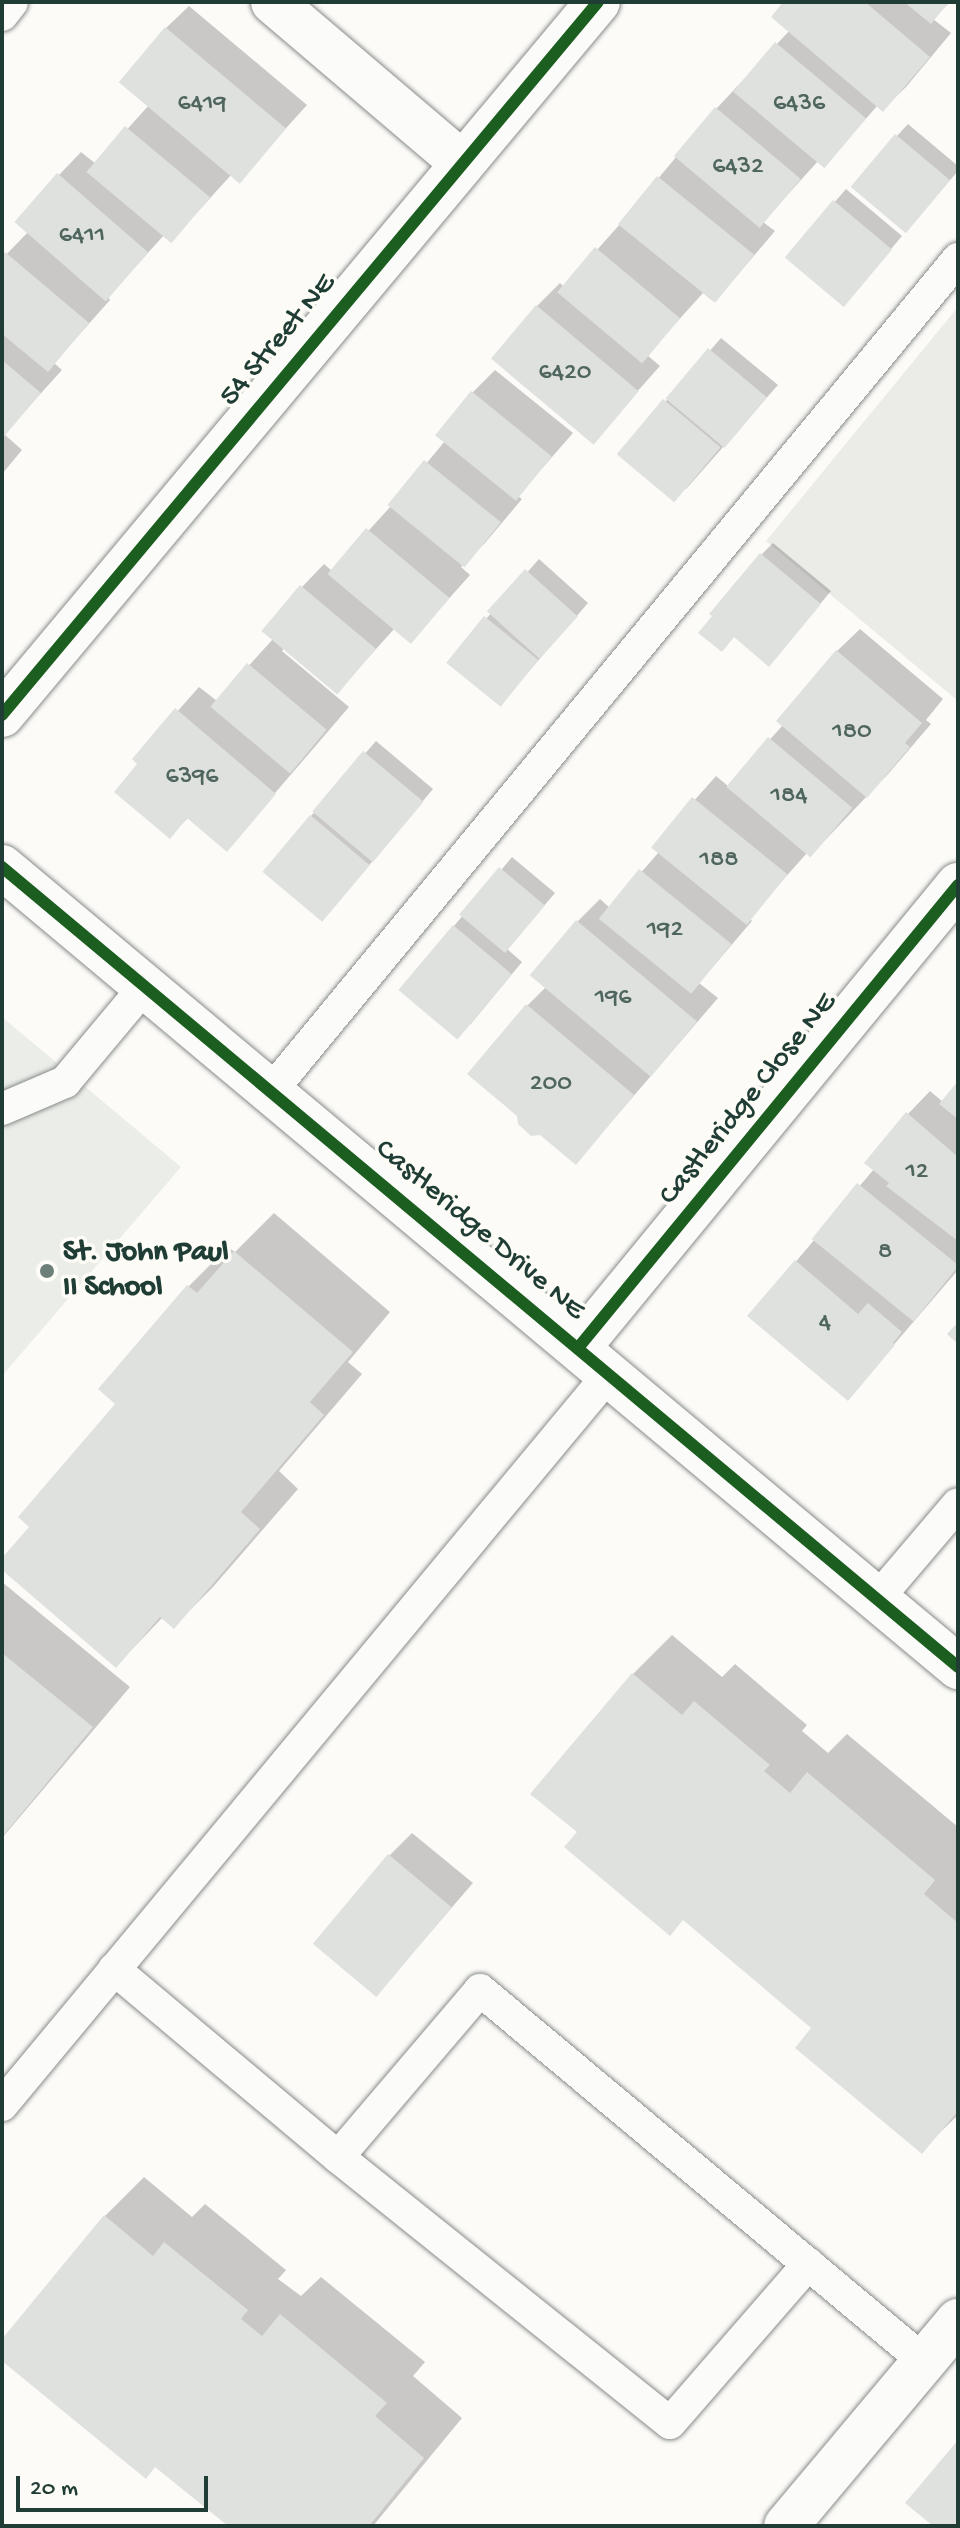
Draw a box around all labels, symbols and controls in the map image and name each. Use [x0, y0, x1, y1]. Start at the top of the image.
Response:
house number: 6419 [177, 89, 227, 121]
house number: 6436 [773, 89, 825, 121]
house number: 6432 [712, 152, 764, 184]
house number: 6411 [59, 221, 105, 253]
street label: 54 Street NE [213, 267, 345, 415]
house number: 6420 [539, 358, 591, 390]
house number: 180 [832, 717, 872, 749]
house number: 6396 [166, 762, 218, 794]
house number: 184 [770, 781, 808, 813]
house number: 188 [700, 845, 738, 877]
house number: 192 [647, 915, 683, 947]
house number: 196 [595, 983, 631, 1015]
street label: Castleridge Close NE [652, 986, 846, 1214]
house number: 200 [530, 1069, 572, 1101]
street label: Castleridge Drive NE [367, 1133, 591, 1329]
house number: 12 [905, 1157, 929, 1189]
place label: St. John Paul II School [63, 1236, 229, 1306]
house number: 8 [878, 1237, 892, 1269]
marker: St. John Paul II School [38, 1262, 56, 1280]
house number: 4 [819, 1308, 831, 1340]
scale bar [20, 2460, 212, 2510]
text: 20 m [30, 2475, 78, 2504]

